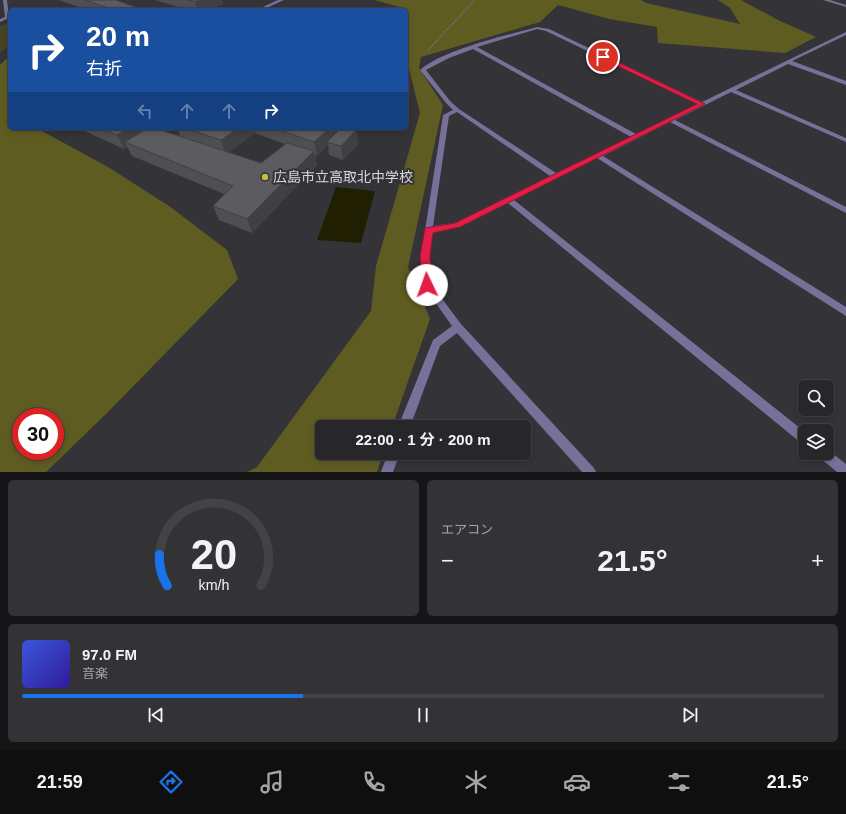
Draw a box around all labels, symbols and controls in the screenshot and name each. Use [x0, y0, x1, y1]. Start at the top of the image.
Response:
text: 20 m [86, 21, 150, 52]
icon: right [20, 24, 72, 76]
pin [586, 40, 620, 74]
icon: arrive [592, 46, 614, 68]
text: 右折 [86, 59, 122, 79]
icon: left [134, 100, 156, 122]
icon: ahead [176, 100, 198, 122]
icon: ahead [218, 100, 240, 122]
icon: right [260, 100, 282, 122]
place label: 広島市立高取北中学校 [273, 169, 413, 185]
marker: 広島市立高取北中学校 [260, 172, 270, 182]
position arrow [406, 264, 448, 306]
map controls [798, 380, 834, 460]
button: search [798, 380, 834, 416]
speed limit sign: 30 [12, 408, 64, 460]
button: layers [798, 424, 834, 460]
text: 22:00 · 1 分 · 200 m [355, 431, 491, 448]
text: エアコン [441, 522, 493, 537]
text: 20 [190, 531, 237, 578]
text: 21.5° [597, 544, 668, 577]
text: − [441, 548, 454, 573]
text: + [811, 548, 824, 573]
text: km/h [198, 577, 229, 593]
text: 97.0 FM [82, 646, 137, 663]
text: 音楽 [82, 666, 108, 681]
icon: previous [145, 704, 167, 726]
icon: pause [412, 704, 434, 726]
icon: next [679, 704, 701, 726]
icon: directions [157, 768, 185, 796]
icon: music [258, 768, 286, 796]
icon: phone [360, 768, 388, 796]
icon: climate [462, 768, 490, 796]
icon: car [563, 768, 591, 796]
icon: filters [665, 768, 693, 796]
text: 21:59 [37, 772, 83, 792]
text: 21.5° [767, 772, 809, 792]

